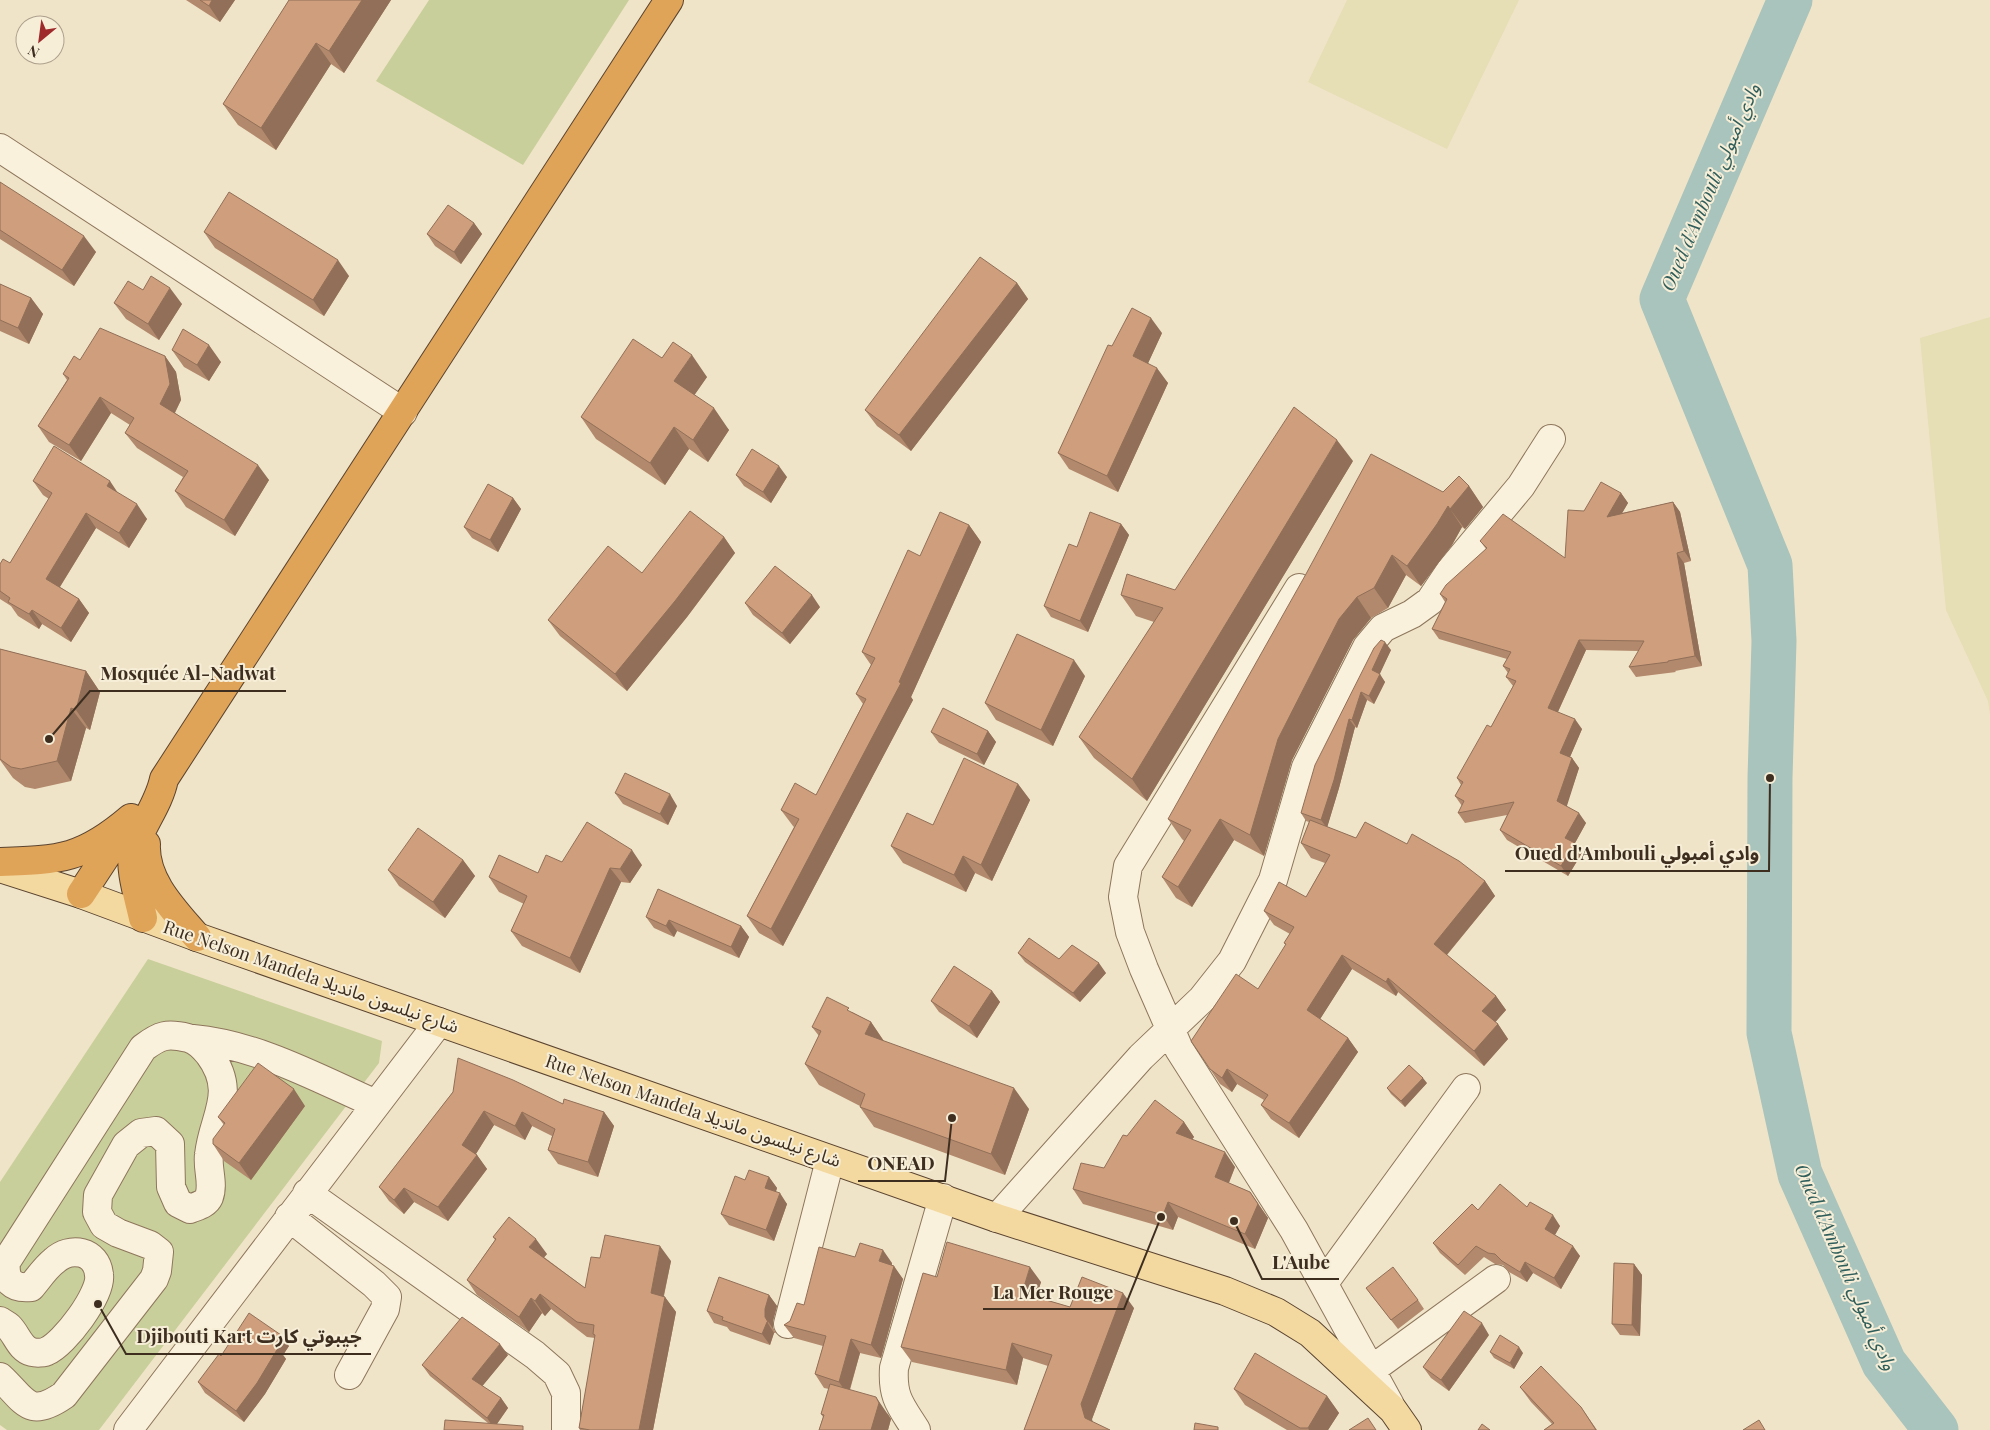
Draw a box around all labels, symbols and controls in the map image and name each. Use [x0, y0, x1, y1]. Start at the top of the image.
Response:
north arrow [15, 15, 65, 65]
text: N [24, 41, 42, 63]
water label: Oued d'Ambouli وادي أمبولي [1653, 78, 1768, 296]
callout: Mosquée Al-Nadwat [90, 657, 286, 691]
text: Mosquée Al-Nadwat [100, 659, 276, 685]
callout: Oued d'Ambouli وادي أمبولي [1505, 837, 1769, 871]
text: Oued d'Ambouli وادي أمبولي [1515, 839, 1759, 868]
street label: Rue Nelson Mandela شارع نيلسون مانديلا [159, 914, 462, 1041]
street label: Rue Nelson Mandela شارع نيلسون مانديلا [541, 1048, 844, 1175]
callout: ONEAD [858, 1147, 945, 1181]
text: ONEAD [867, 1149, 935, 1175]
water label: Oued d'Ambouli وادي أمبولي [1786, 1159, 1904, 1376]
callout: L'Aube [1262, 1245, 1339, 1279]
text: L'Aube [1272, 1248, 1330, 1274]
callout: La Mer Rouge [983, 1275, 1124, 1309]
text: La Mer Rouge [993, 1278, 1113, 1304]
callout: Djibouti Kart جيبوتي كارت [126, 1320, 371, 1354]
text: Djibouti Kart جيبوتي كارت [136, 1322, 362, 1351]

